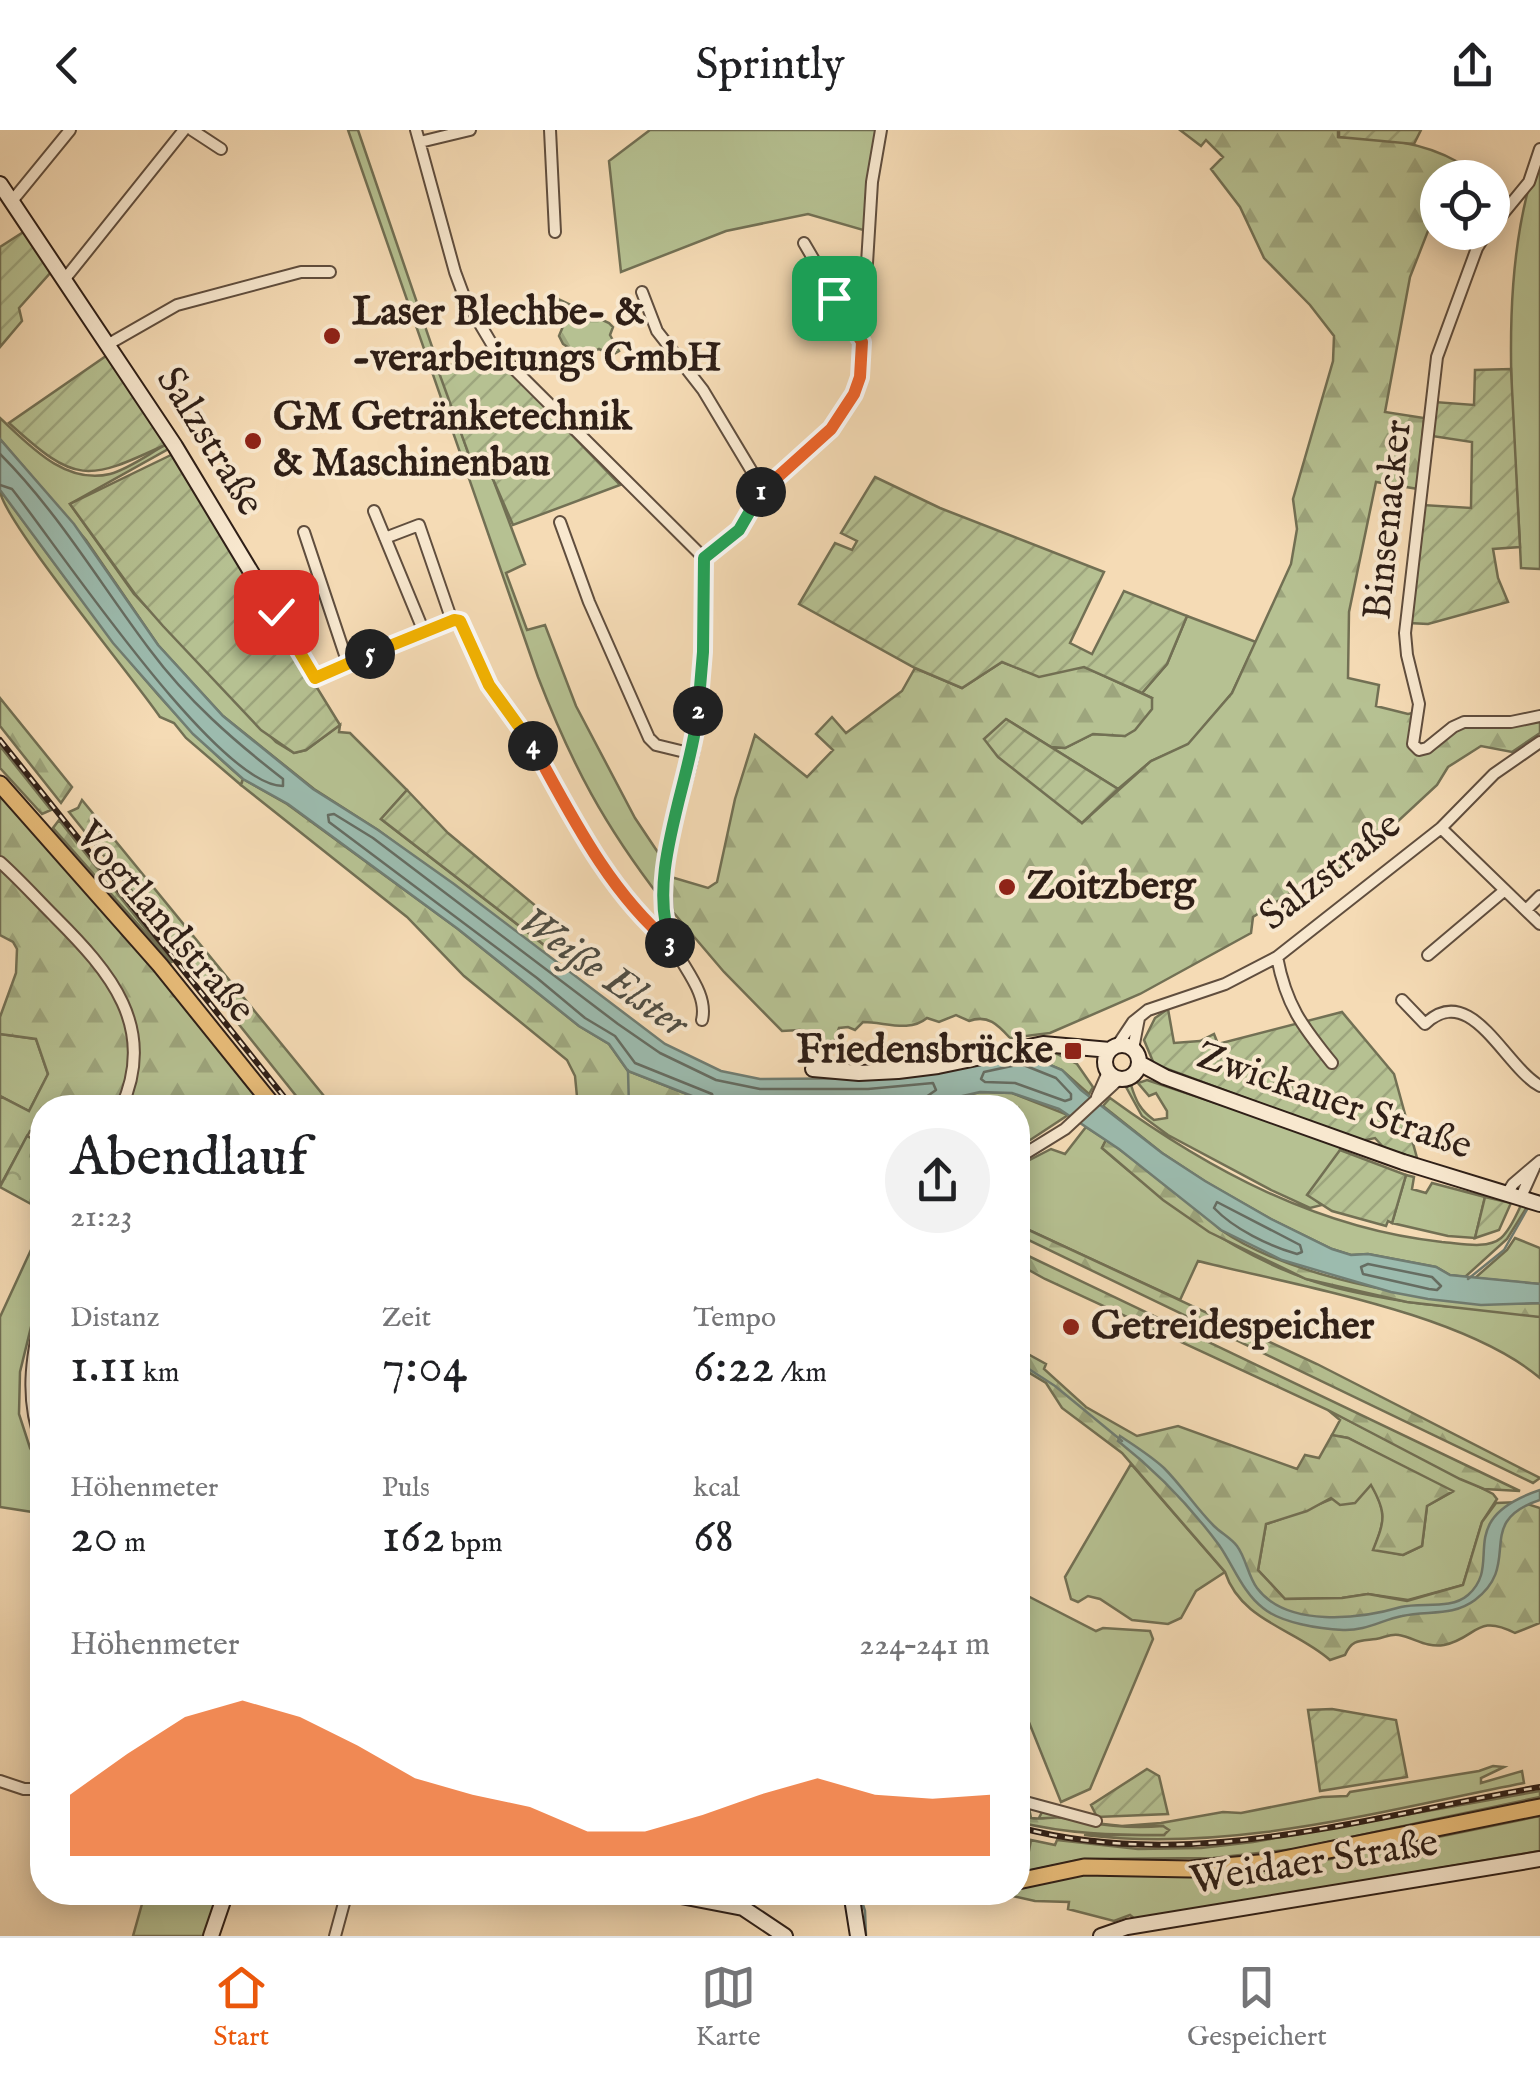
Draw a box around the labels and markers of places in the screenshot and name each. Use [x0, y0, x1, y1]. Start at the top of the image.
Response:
pin [792, 256, 877, 341]
place label: Laser Blechbe- & -verarbeitungs GmbH [352, 288, 721, 385]
marker: Laser Blechbe- & -verarbeitungs GmbH [321, 325, 343, 347]
place label: GM Getränketechnik & Maschinenbau [273, 393, 633, 490]
marker: GM Getränketechnik & Maschinenbau [242, 430, 264, 452]
pin: 1 [736, 467, 786, 517]
pin [234, 570, 319, 655]
pin: 5 [345, 629, 395, 679]
pin: 2 [673, 686, 723, 736]
pin: 4 [508, 721, 558, 771]
place label: Zoitzberg [1027, 862, 1197, 913]
marker: Zoitzberg [996, 876, 1018, 898]
pin: 3 [645, 918, 695, 968]
place label: Friedensbrücke [796, 1026, 1053, 1077]
marker: Friedensbrücke [1062, 1040, 1084, 1062]
place label: Getreidespeicher [1091, 1302, 1374, 1353]
marker: Getreidespeicher [1060, 1316, 1082, 1338]

